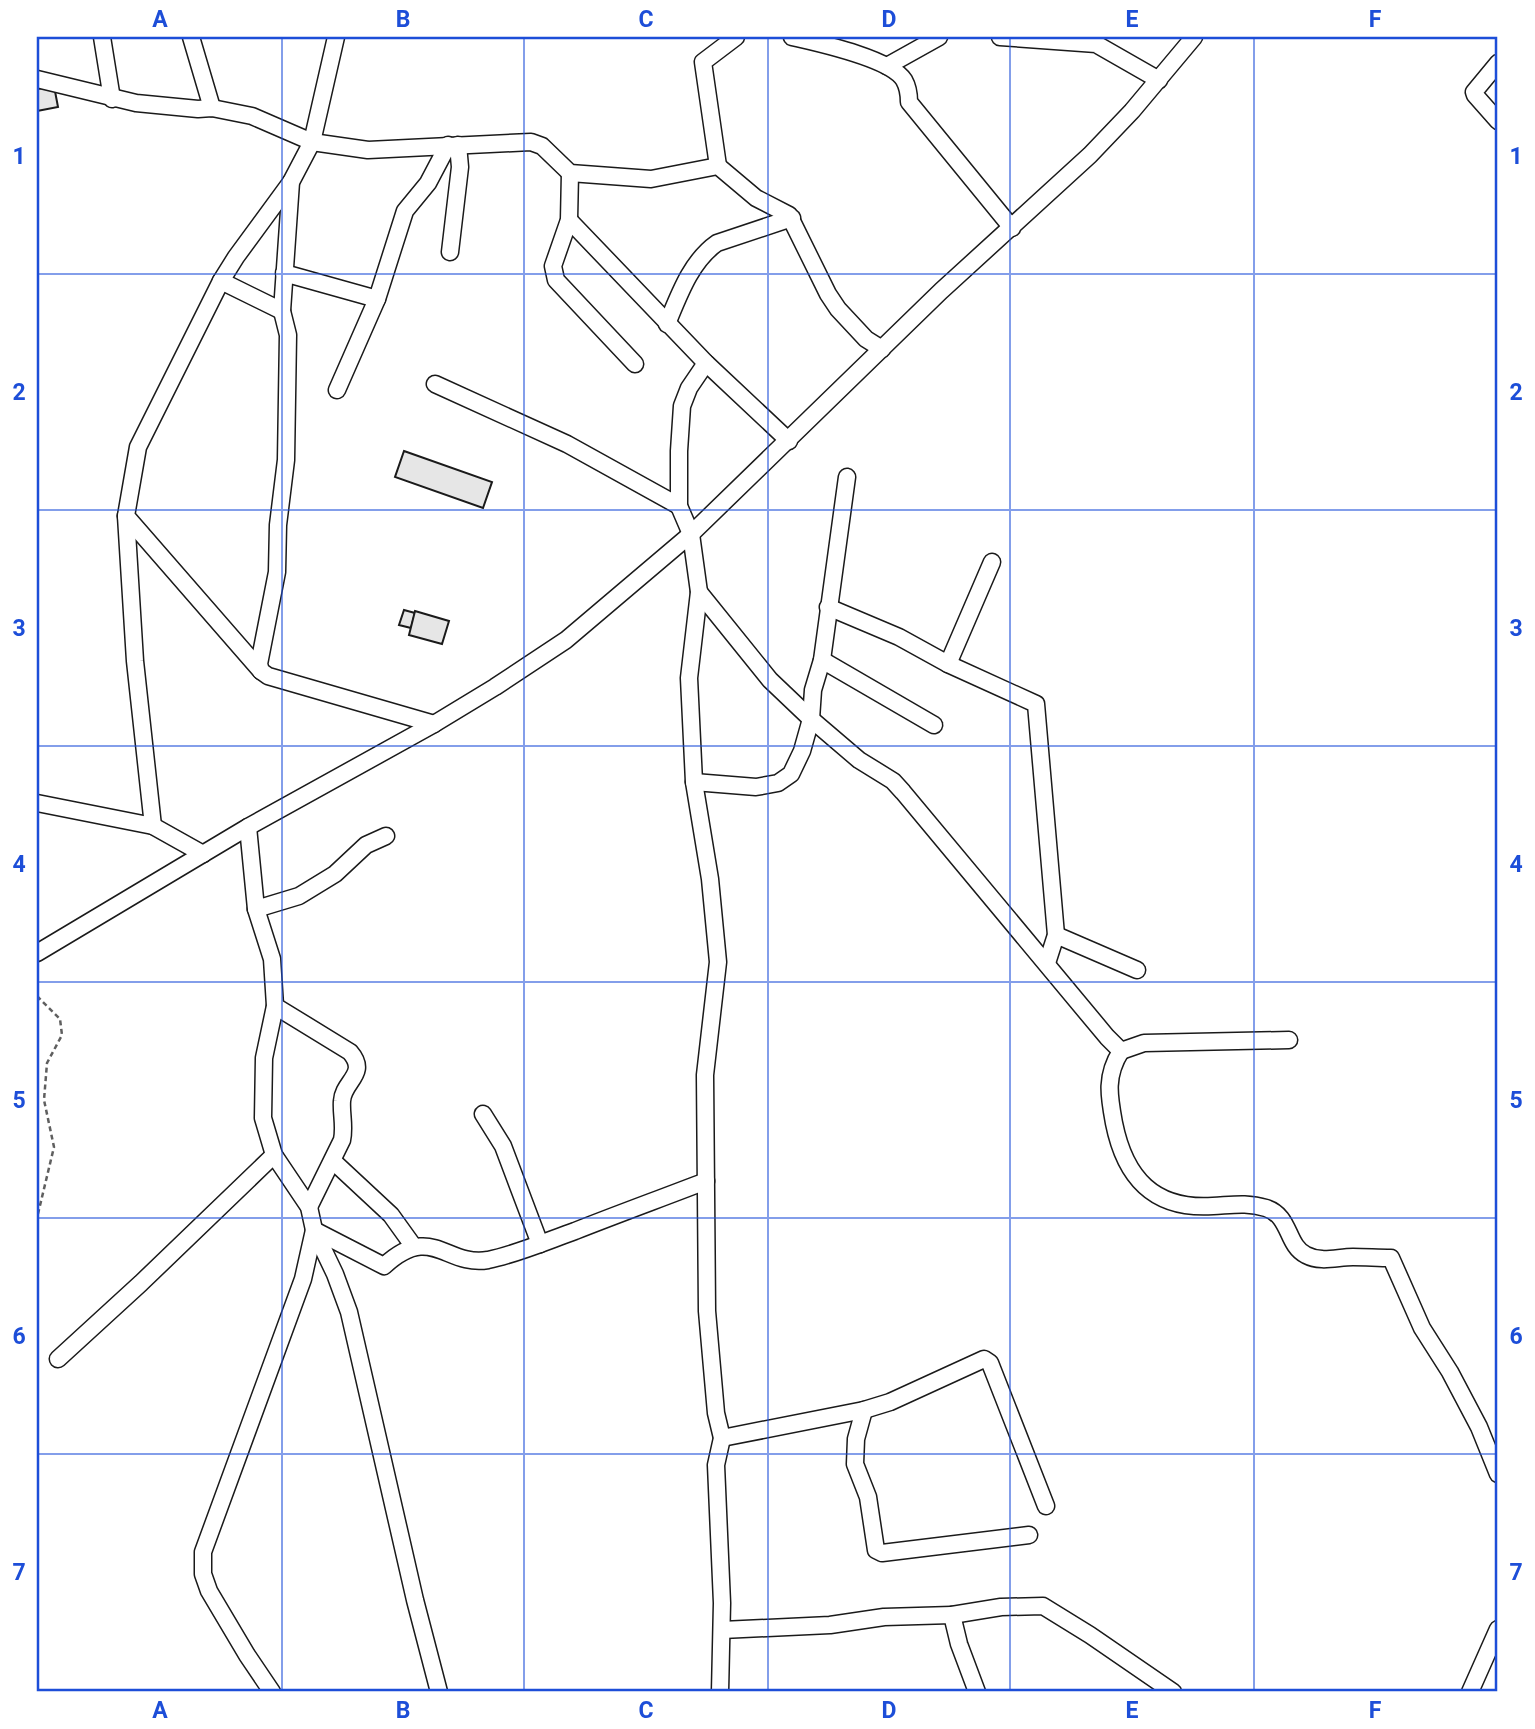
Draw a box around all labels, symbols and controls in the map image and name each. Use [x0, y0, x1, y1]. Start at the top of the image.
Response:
text: A [152, 6, 168, 33]
text: B [396, 6, 410, 33]
text: C [638, 6, 654, 33]
text: D [882, 6, 896, 33]
text: E [1126, 6, 1139, 33]
text: F [1369, 6, 1382, 33]
text: 1 [12, 143, 26, 170]
text: 1 [1509, 143, 1523, 170]
text: 2 [12, 379, 26, 406]
text: 2 [1509, 379, 1523, 406]
text: 3 [12, 615, 26, 642]
text: 3 [1509, 615, 1523, 642]
text: 4 [12, 851, 26, 878]
text: 4 [1509, 851, 1523, 878]
text: 5 [12, 1087, 26, 1114]
text: 5 [1509, 1087, 1523, 1114]
text: 6 [12, 1323, 26, 1350]
text: 6 [1509, 1323, 1523, 1350]
text: 7 [12, 1559, 26, 1586]
text: 7 [1509, 1559, 1523, 1586]
text: A [152, 1697, 168, 1724]
text: B [396, 1697, 410, 1724]
text: C [638, 1697, 654, 1724]
text: D [882, 1697, 896, 1724]
text: E [1126, 1697, 1139, 1724]
text: F [1369, 1697, 1382, 1724]

